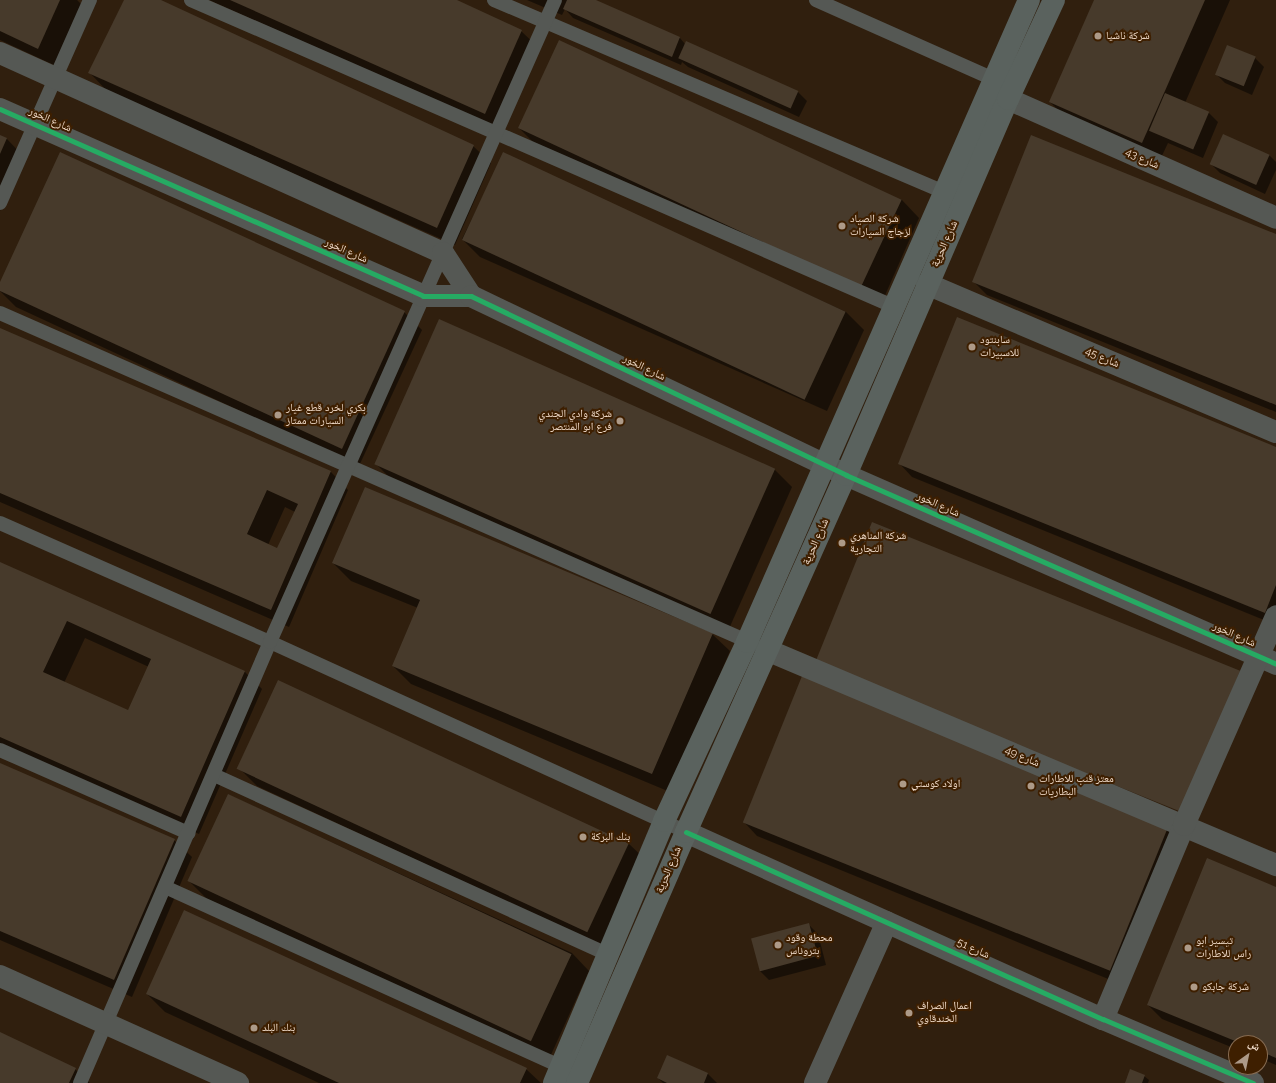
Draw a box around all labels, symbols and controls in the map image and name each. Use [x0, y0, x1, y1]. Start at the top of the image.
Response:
place label: شركة ناشيا [1106, 29, 1150, 43]
marker: شركة ناشيا [1093, 31, 1103, 41]
street label: شارع الخور [27, 105, 73, 135]
street label: شارع 43 [1123, 146, 1161, 172]
place label: شركة الصياد لزجاج السيارات [850, 213, 911, 239]
street label: شارع الحرية [929, 219, 961, 269]
marker: شركة الصياد لزجاج السيارات [837, 221, 847, 231]
street label: شارع الخور [323, 236, 369, 266]
place label: سابنتود للاسبيرات [980, 334, 1019, 360]
marker: سابنتود للاسبيرات [967, 342, 977, 352]
street label: شارع 45 [1083, 345, 1121, 371]
street label: شارع الخور [621, 352, 667, 384]
place label: بكري لخرد قطع غيار السيارات ممتاز [286, 402, 366, 428]
place label: شركة وادي الجندي فرع ابو المنتصر [539, 408, 612, 434]
marker: بكري لخرد قطع غيار السيارات ممتاز [273, 410, 283, 420]
marker: شركة وادي الجندي فرع ابو المنتصر [615, 416, 625, 426]
street label: شارع الخور [915, 490, 961, 520]
street label: شارع الحرية [800, 517, 832, 567]
place label: شركة المناهري التجارية [850, 530, 906, 556]
marker: شركة المناهري التجارية [837, 538, 847, 548]
street label: شارع الخور [1211, 620, 1257, 650]
street label: شارع 49 [1003, 744, 1041, 770]
place label: معتز قنب للاطارات البطاريات [1039, 773, 1114, 799]
place label: اولاد كوستي [911, 777, 960, 791]
marker: اولاد كوستي [898, 779, 908, 789]
marker: معتز قنب للاطارات البطاريات [1026, 781, 1036, 791]
place label: بنك البركة [591, 830, 630, 844]
marker: بنك البركة [578, 832, 588, 842]
street label: شارع الحرية [653, 845, 685, 895]
place label: محطة وقود بتروناس [786, 932, 833, 958]
place label: تيسير ابو راس للاطارات [1196, 935, 1251, 961]
street label: شارع 51 [955, 936, 991, 962]
marker: محطة وقود بتروناس [773, 940, 783, 950]
marker: تيسير ابو راس للاطارات [1183, 943, 1193, 953]
place label: شركة جابكو [1202, 980, 1249, 994]
marker: شركة جابكو [1189, 982, 1199, 992]
place label: اعمال الصراف الخندقاوي [917, 1000, 972, 1026]
marker: اعمال الصراف الخندقاوي [904, 1008, 914, 1018]
place label: بنك البلد [262, 1021, 295, 1035]
marker: بنك البلد [249, 1023, 259, 1033]
north arrow [1228, 1035, 1268, 1075]
text: ش [1246, 1037, 1263, 1054]

